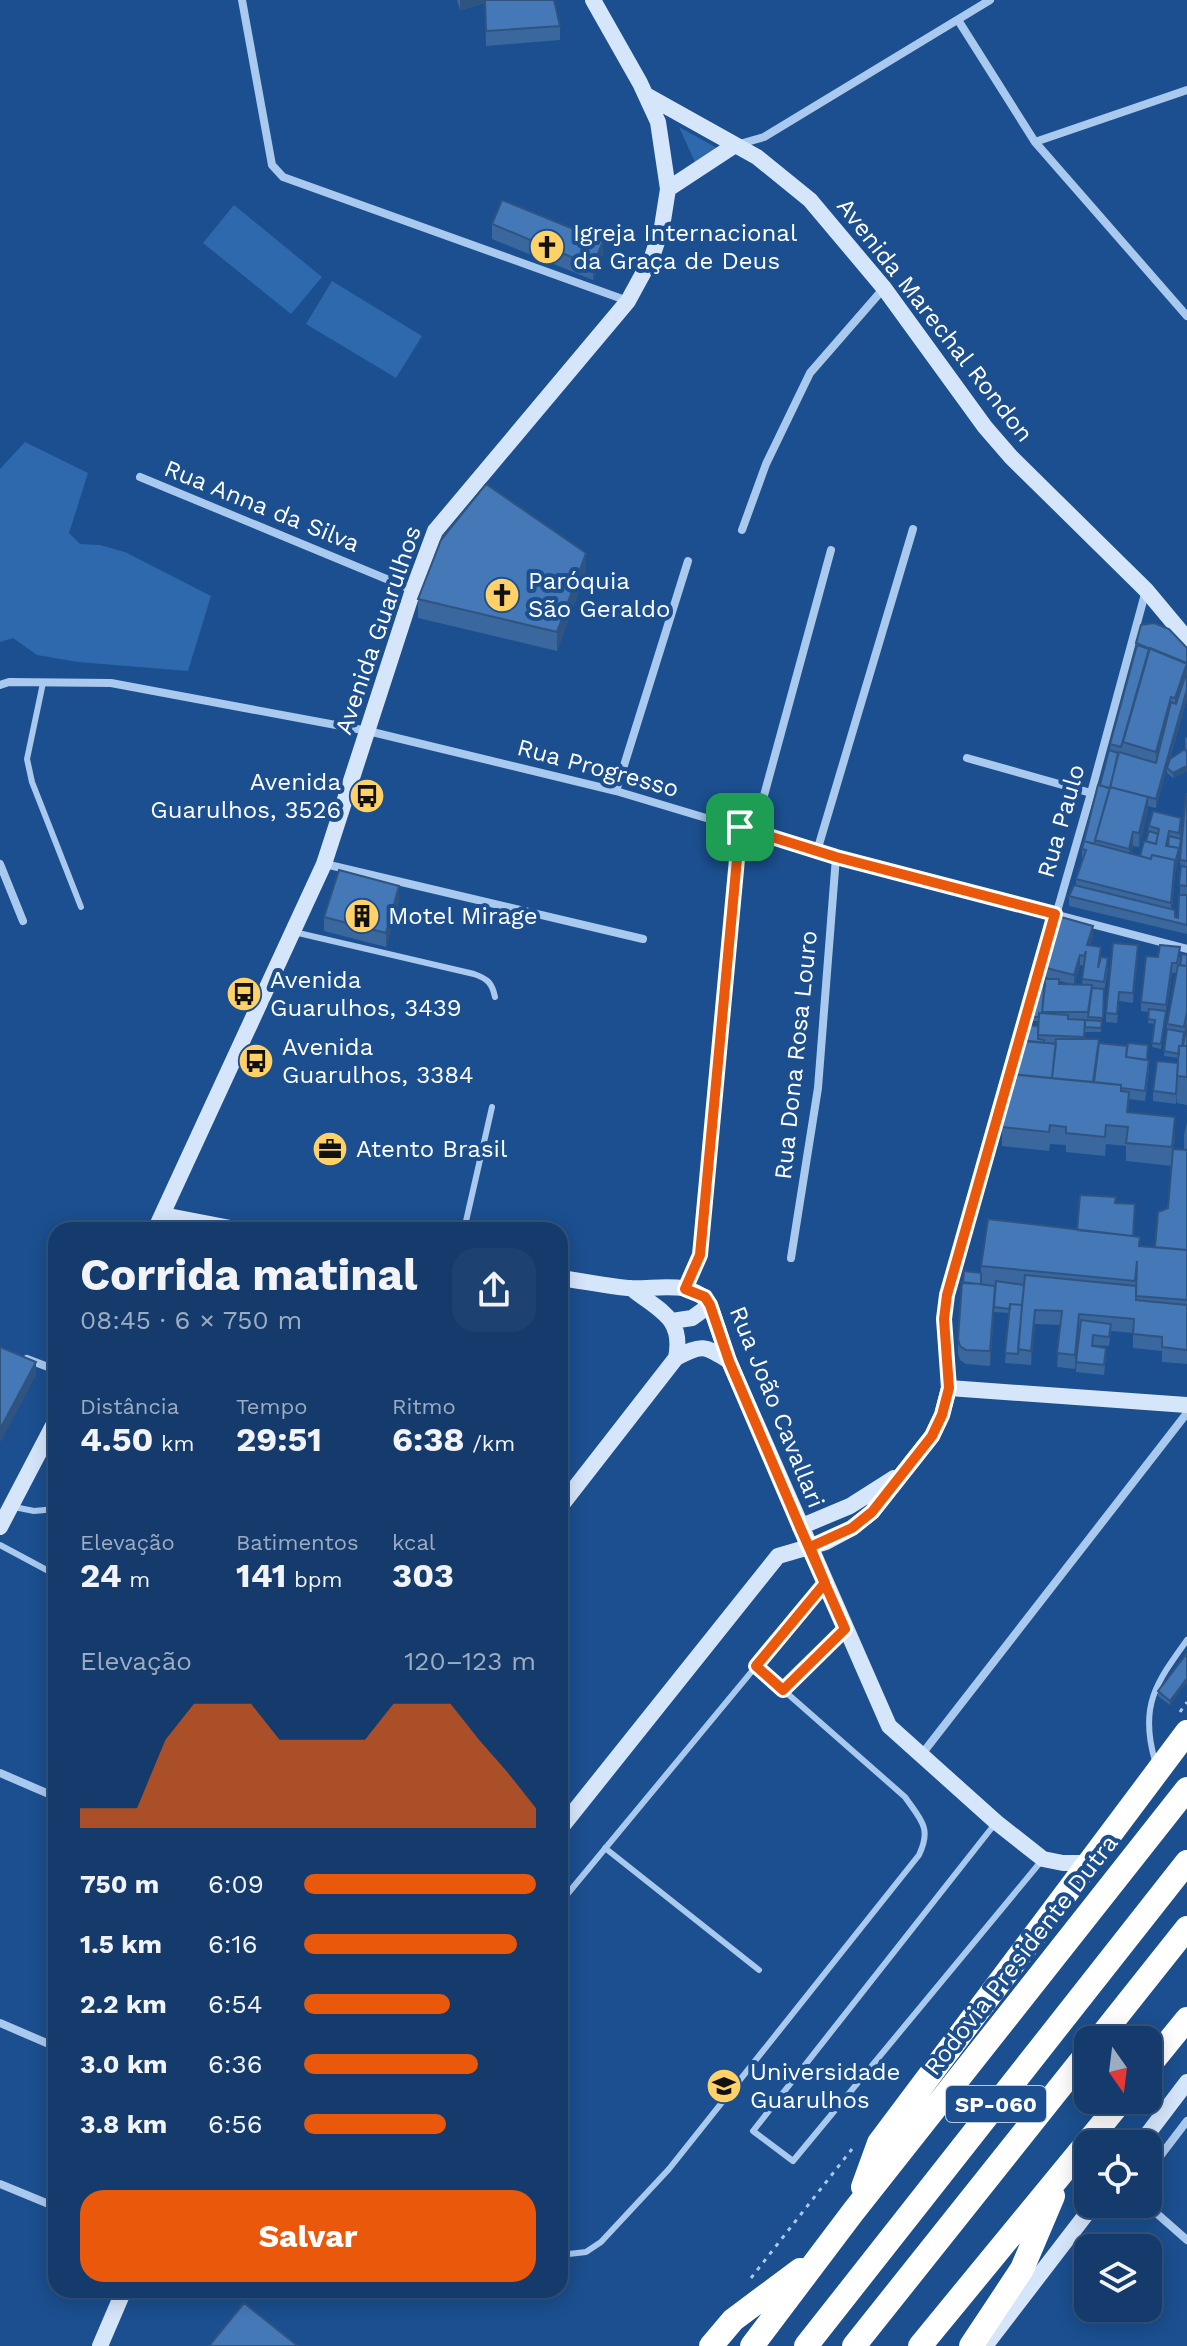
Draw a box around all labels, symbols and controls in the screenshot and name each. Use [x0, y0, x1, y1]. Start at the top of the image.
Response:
street label: Avenida Marechal Rondon [831, 192, 1039, 448]
place label: Igreja Internacional da Graça de Deus [573, 219, 798, 275]
church icon: Igreja Internacional da Graça de Deus [528, 228, 566, 266]
street label: Rua Anna da Silva [160, 454, 364, 558]
street label: Avenida Guarulhos [329, 522, 427, 738]
place label: Paróquia São Geraldo [528, 567, 670, 623]
church icon: Paróquia São Geraldo [483, 576, 521, 614]
street label: Rua Progresso [514, 733, 682, 803]
street label: Rua Paulo [1031, 761, 1091, 881]
place label: Avenida Guarulhos, 3526 [150, 768, 341, 824]
bus stop icon: Avenida Guarulhos, 3526 [348, 777, 386, 815]
pin [706, 793, 774, 861]
icon: arrive [718, 805, 762, 849]
building icon: Motel Mirage [343, 897, 381, 935]
place label: Motel Mirage [388, 902, 538, 930]
street label: Rua Dona Rosa Louro [769, 929, 823, 1181]
place label: Avenida Guarulhos, 3439 [270, 966, 462, 1022]
bus stop icon: Avenida Guarulhos, 3439 [225, 975, 263, 1013]
place label: Avenida Guarulhos, 3384 [282, 1033, 474, 1089]
bus stop icon: Avenida Guarulhos, 3384 [237, 1042, 275, 1080]
office icon: Atento Brasil [311, 1130, 349, 1168]
place label: Atento Brasil [356, 1135, 508, 1163]
button: share [452, 1248, 536, 1332]
text: Corrida matinal [80, 1249, 417, 1301]
street label: Rua João Cavallari [724, 1302, 830, 1512]
text: 08:45 · 6 × 750 m [80, 1305, 302, 1335]
text: Distância [80, 1394, 179, 1419]
text: Tempo [236, 1394, 308, 1419]
text: Ritmo [392, 1394, 456, 1419]
text: 4.50 [80, 1419, 153, 1459]
text: 29:51 [236, 1419, 322, 1459]
text: 6:38 [392, 1419, 465, 1459]
text: km [153, 1431, 194, 1456]
text: /km [465, 1431, 515, 1456]
text: Elevação [80, 1530, 175, 1555]
text: Batimentos [236, 1530, 359, 1555]
text: kcal [392, 1530, 436, 1555]
text: 24 [80, 1555, 122, 1595]
text: 141 [236, 1555, 286, 1595]
text: 303 [392, 1555, 454, 1595]
text: m [122, 1567, 150, 1592]
text: bpm [286, 1567, 343, 1592]
text: Elevação [80, 1646, 192, 1676]
text: 120–123 m [404, 1646, 536, 1676]
street label: Rodovia Presidente Dutra [918, 1829, 1124, 2081]
text: 750 m [80, 1869, 159, 1899]
text: 6:09 [208, 1869, 264, 1899]
text: 1.5 km [80, 1929, 162, 1959]
text: 6:16 [208, 1929, 257, 1959]
text: 2.2 km [80, 1989, 167, 2019]
text: 6:54 [208, 1989, 263, 2019]
north arrow [1074, 2026, 1162, 2114]
map controls [1074, 2026, 1162, 2322]
text: 3.0 km [80, 2049, 168, 2079]
text: 6:36 [208, 2049, 262, 2079]
place label: Universidade Guarulhos [750, 2058, 900, 2114]
school or university icon: Universidade Guarulhos [705, 2067, 743, 2105]
road number: SP-060 [946, 2086, 1046, 2122]
text: 3.8 km [80, 2109, 167, 2139]
text: 6:56 [208, 2109, 262, 2139]
button: locate [1074, 2130, 1162, 2218]
button: Salvar [80, 2190, 536, 2282]
button: layers [1074, 2234, 1162, 2322]

